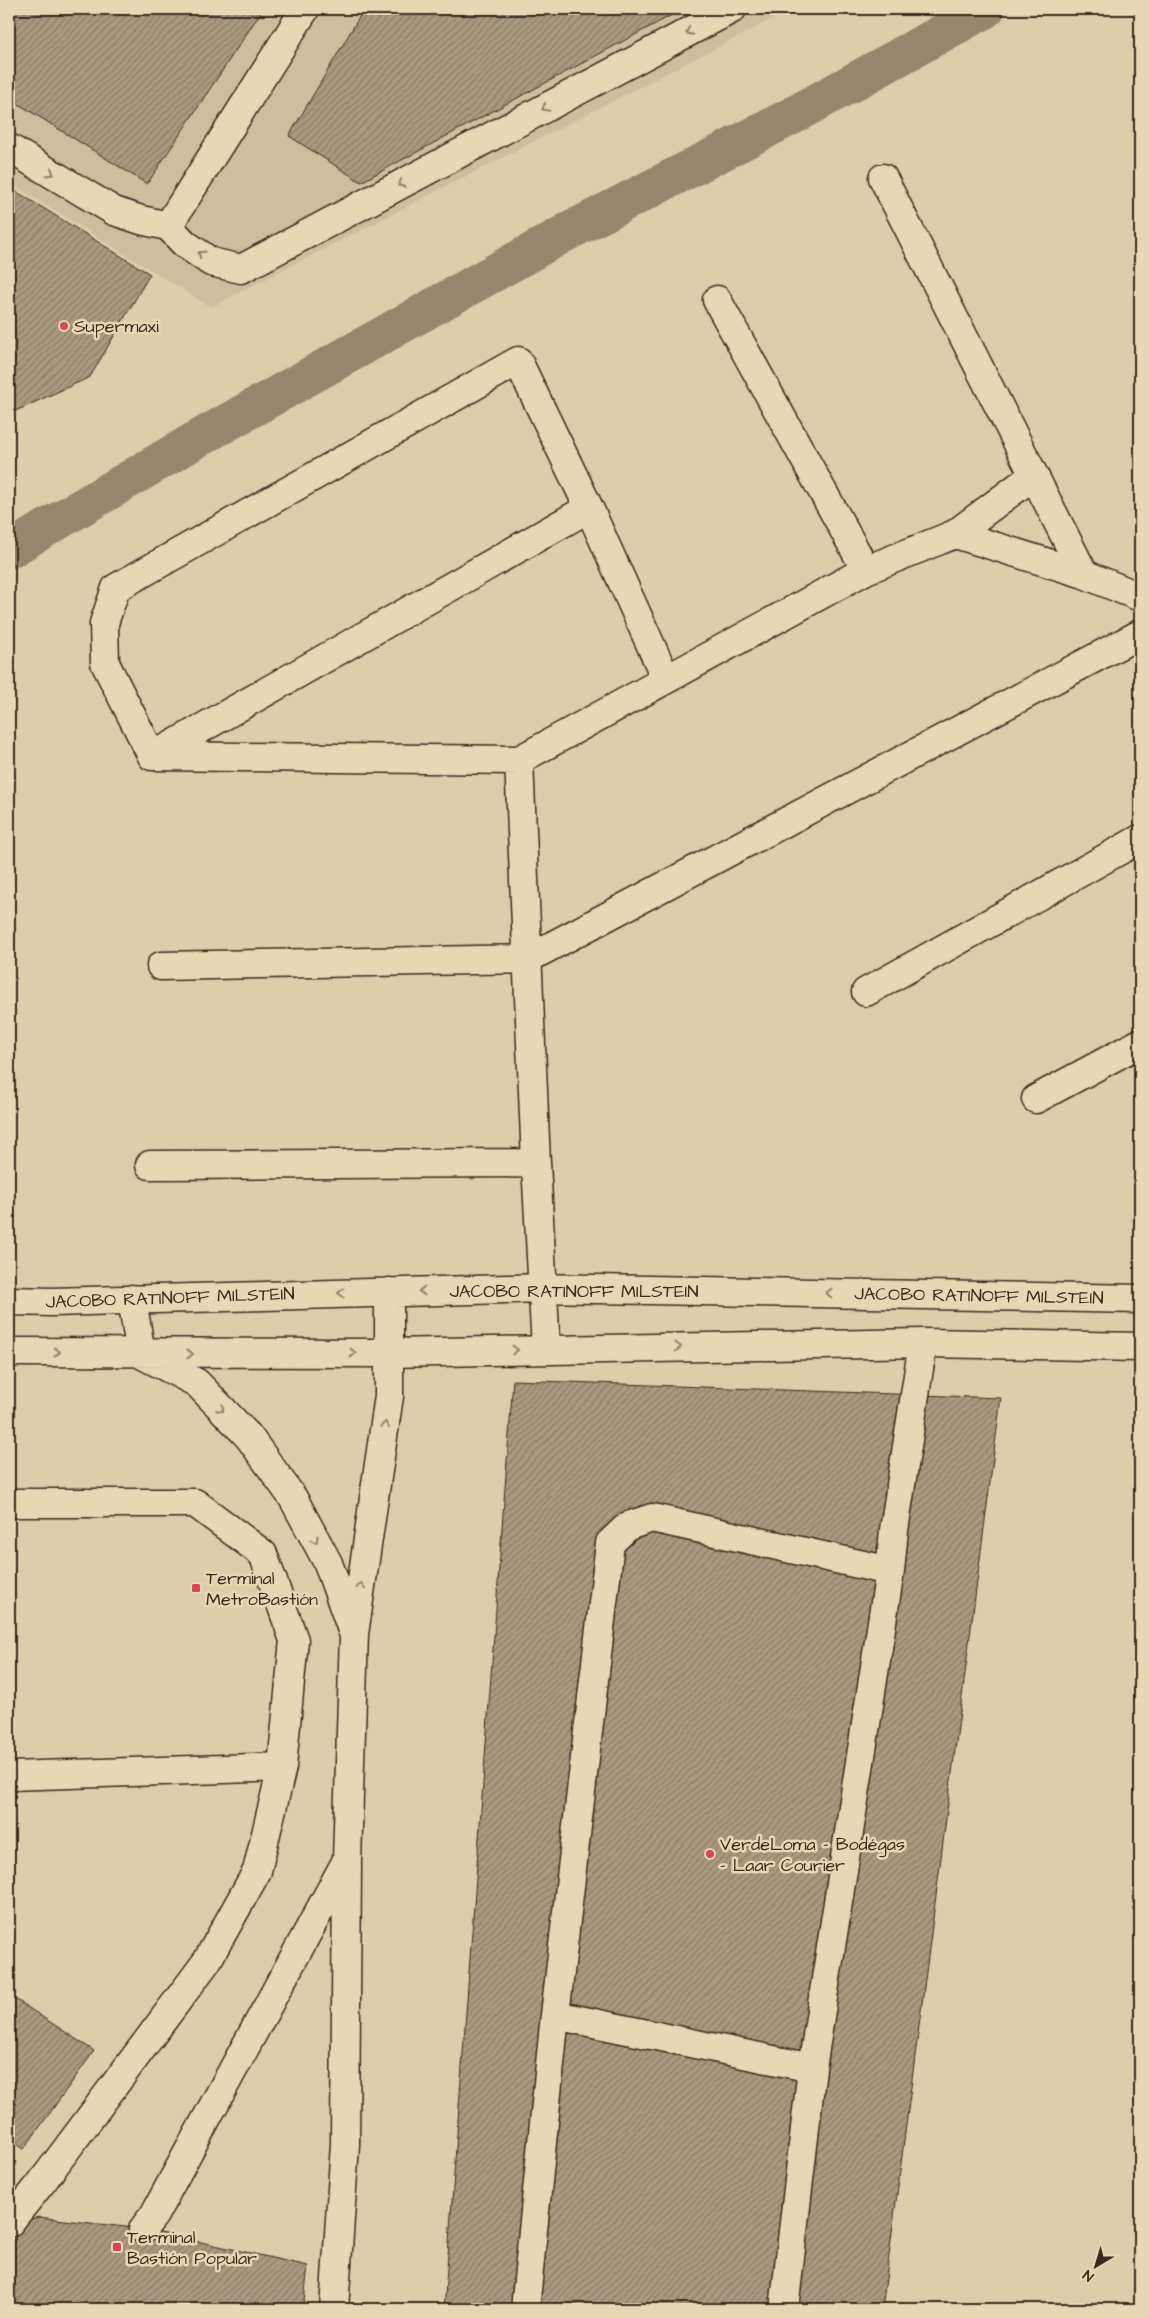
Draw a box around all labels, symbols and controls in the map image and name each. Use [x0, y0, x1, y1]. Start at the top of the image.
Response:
one-way arrow [685, 25, 694, 35]
one-way arrow [541, 102, 550, 112]
one-way arrow [45, 166, 54, 176]
one-way arrow [398, 178, 407, 188]
one-way arrow [197, 251, 206, 260]
place label: Supermaxi [74, 314, 159, 339]
marker: Supermaxi [58, 320, 70, 332]
street label: JACOBO RATINOFF MILSTEIN [449, 1279, 699, 1304]
street label: JACOBO RATINOFF MILSTEIN [45, 1281, 295, 1315]
street label: JACOBO RATINOFF MILSTEIN [854, 1281, 1104, 1311]
one-way arrow [417, 1286, 425, 1296]
one-way arrow [336, 1288, 344, 1299]
one-way arrow [825, 1288, 833, 1299]
one-way arrow [674, 1342, 682, 1353]
one-way arrow [512, 1345, 519, 1355]
one-way arrow [54, 1347, 62, 1357]
one-way arrow [349, 1348, 357, 1358]
one-way arrow [186, 1349, 194, 1359]
one-way arrow [215, 1403, 224, 1412]
one-way arrow [379, 1420, 389, 1429]
one-way arrow [309, 1534, 319, 1543]
place label: Terminal MetroBastión [206, 1566, 318, 1612]
one-way arrow [355, 1581, 365, 1590]
marker: Terminal MetroBastión [190, 1582, 202, 1594]
place label: VerdeLoma - Bodégas - Laar Courier [720, 1832, 905, 1878]
marker: VerdeLoma - Bodégas - Laar Courier [704, 1848, 716, 1860]
place label: Terminal Bastión Popular [127, 2225, 257, 2271]
north arrow [1072, 2240, 1122, 2290]
marker: Terminal Bastión Popular [111, 2241, 123, 2253]
text: N [1079, 2265, 1098, 2286]

